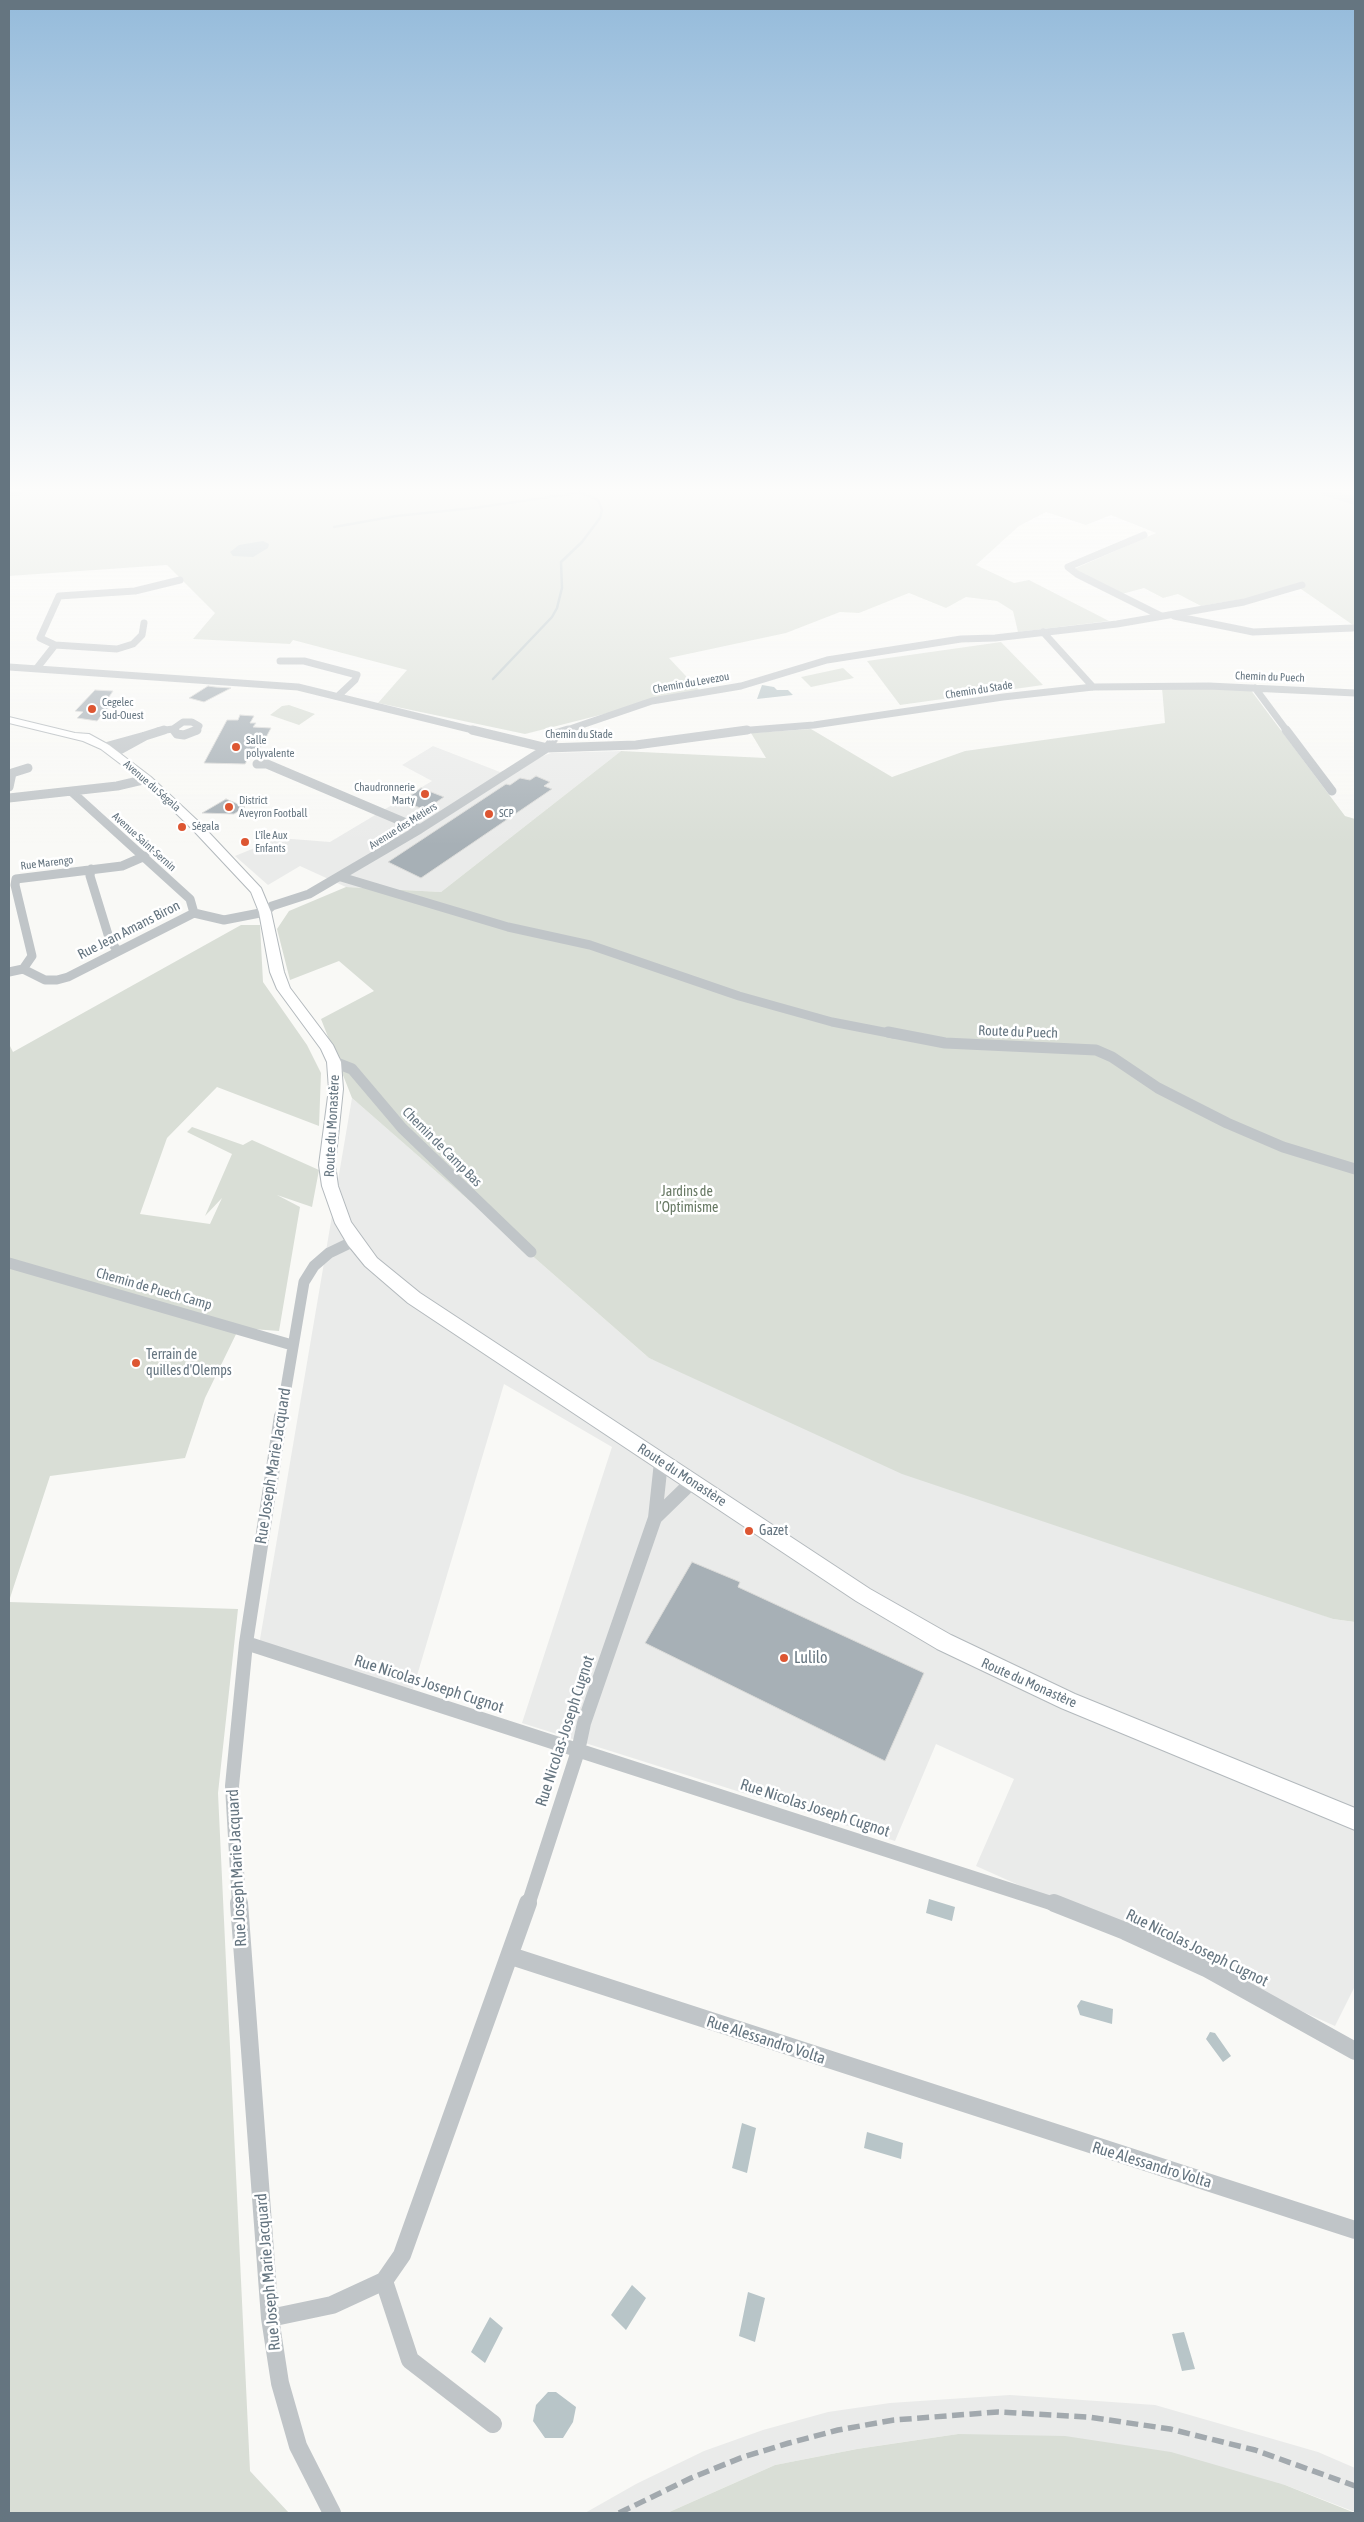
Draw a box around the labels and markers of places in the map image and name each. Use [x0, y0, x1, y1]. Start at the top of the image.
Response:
place label: Cegelec Sud-Ouest [102, 696, 144, 722]
marker: Cegelec Sud-Ouest [86, 703, 98, 715]
place label: Salle polyvalente [246, 734, 294, 760]
marker: Salle polyvalente [230, 741, 242, 753]
place label: Chaudronnerie Marty [354, 781, 415, 807]
marker: Chaudronnerie Marty [419, 788, 431, 800]
place label: District Aveyron Football [239, 794, 307, 820]
marker: District Aveyron Football [223, 801, 235, 813]
place label: SCP [499, 807, 514, 821]
marker: SCP [483, 808, 495, 820]
place label: Ségala [192, 820, 219, 834]
marker: Ségala [176, 821, 188, 833]
place label: L'île Aux Enfants [255, 829, 287, 855]
marker: L'île Aux Enfants [239, 836, 251, 848]
place label: Terrain de quilles d'Olemps [146, 1347, 232, 1380]
marker: Terrain de quilles d'Olemps [130, 1357, 142, 1369]
place label: Gazet [759, 1523, 788, 1539]
marker: Gazet [743, 1525, 755, 1537]
place label: Lulilo [794, 1648, 827, 1668]
marker: Lulilo [778, 1652, 790, 1664]

